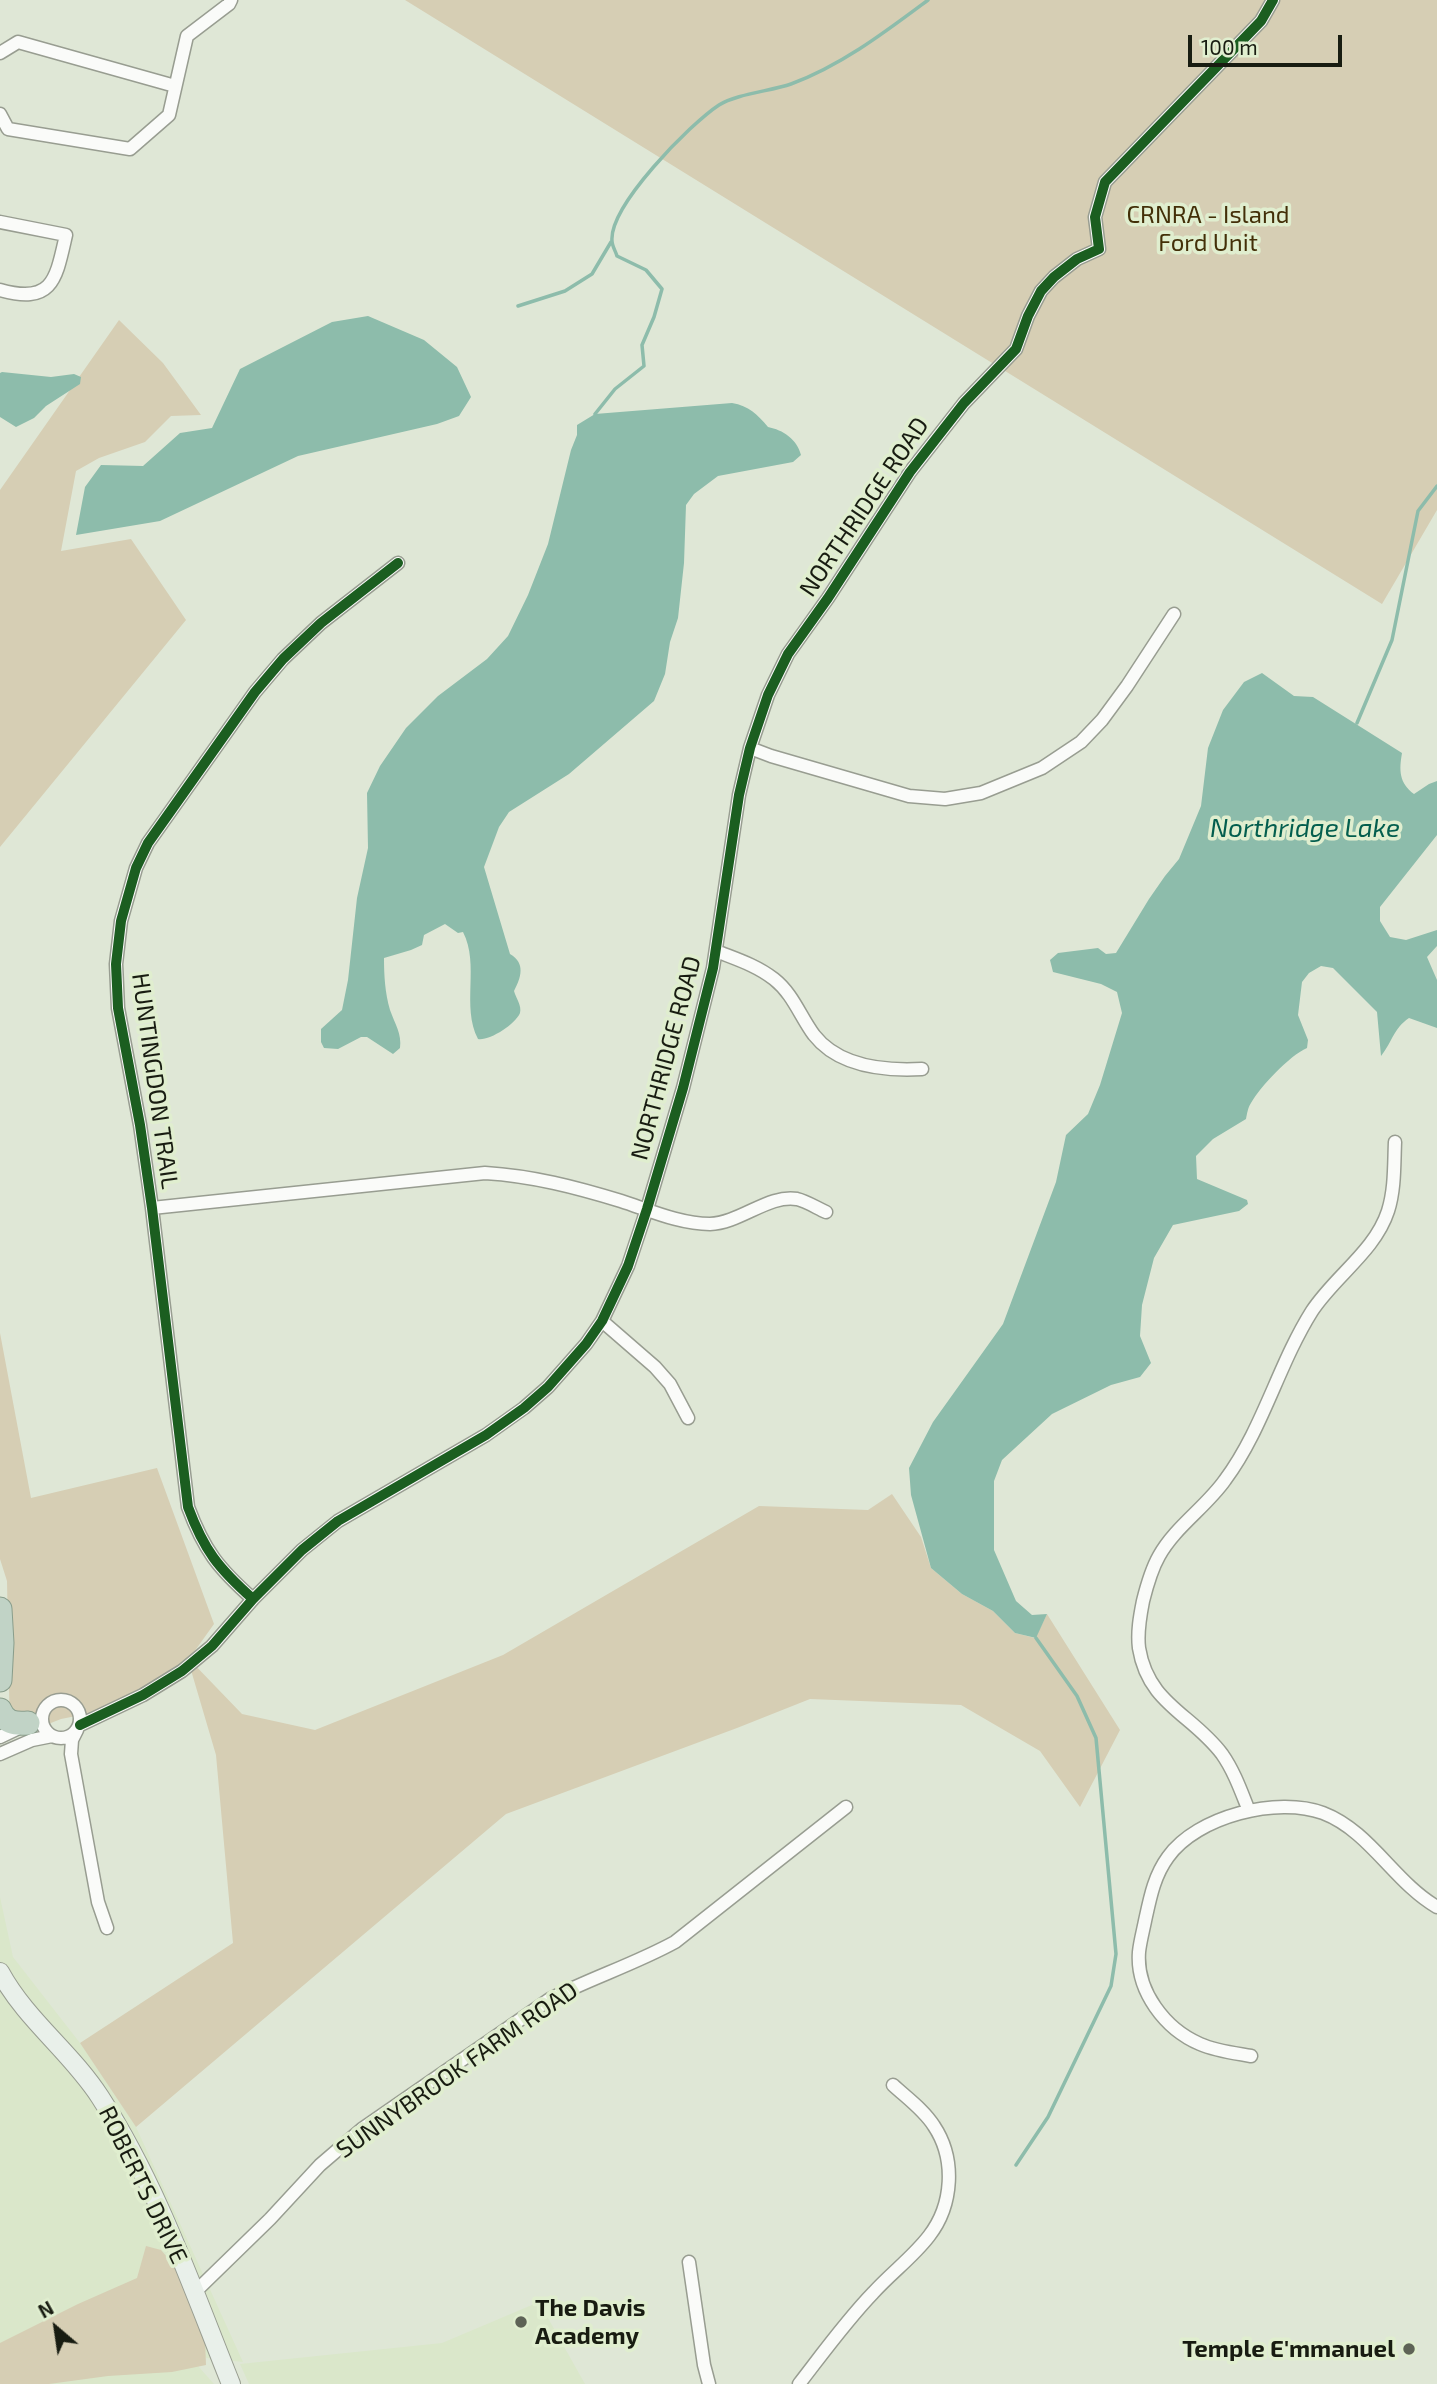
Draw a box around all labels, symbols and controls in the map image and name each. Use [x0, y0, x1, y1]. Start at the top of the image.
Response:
scale bar [1192, 21, 1346, 65]
text: 100 m [1201, 34, 1258, 59]
park label: CRNRA - Island Ford Unit [1126, 201, 1290, 257]
street label: NORTHRIDGE ROAD [793, 412, 935, 602]
water label: Northridge Lake [1210, 812, 1400, 844]
street label: NORTHRIDGE ROAD [625, 953, 707, 1163]
street label: HUNTINGDON TRAIL [126, 971, 184, 1191]
street label: SUNNYBROOK FARM ROAD [331, 1976, 583, 2164]
street label: ROBERTS DRIVE [92, 2102, 194, 2268]
north arrow [21, 2293, 91, 2363]
place label: The Davis Academy [535, 2294, 646, 2350]
text: N [34, 2296, 57, 2323]
marker: The Davis Academy [513, 2314, 529, 2330]
place label: Temple E'mmanuel [1182, 2335, 1395, 2363]
marker: Temple E'mmanuel [1401, 2341, 1417, 2357]

